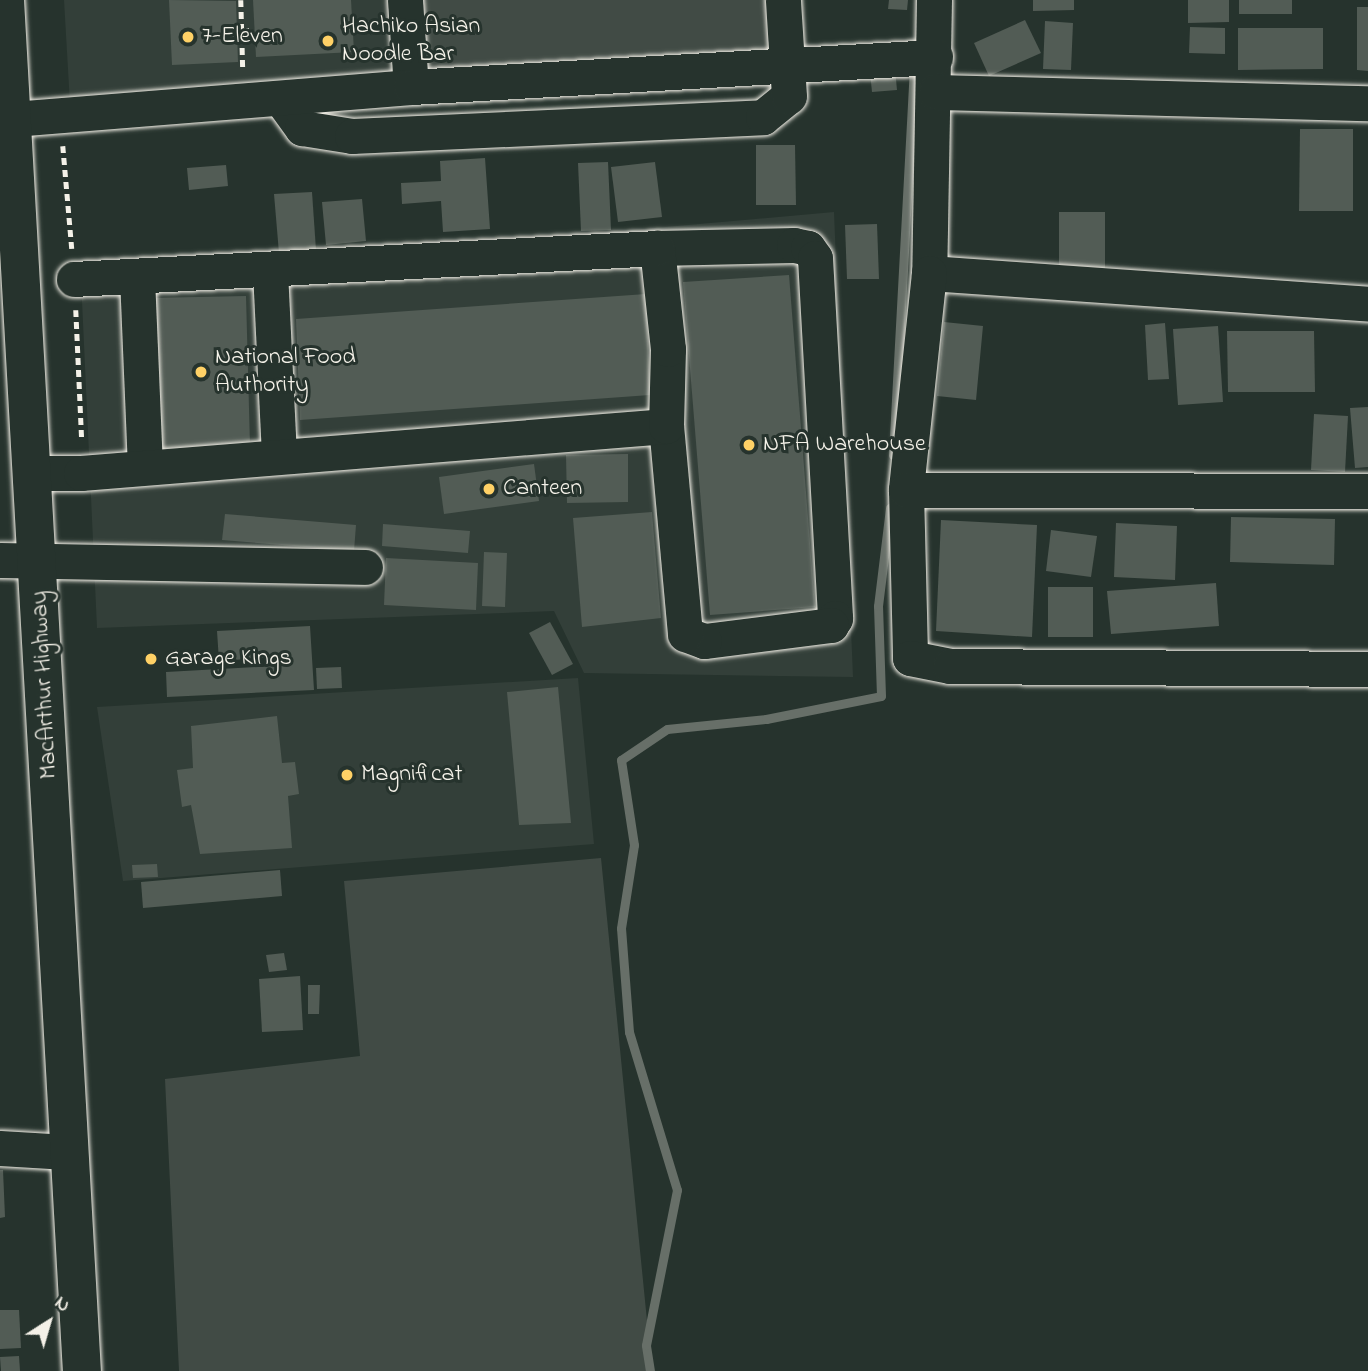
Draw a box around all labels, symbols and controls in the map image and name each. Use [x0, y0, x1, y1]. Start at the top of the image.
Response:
place label: Hachiko Asian Noodle Bar [342, 13, 480, 69]
place label: 7-Eleven [202, 23, 283, 51]
marker: 7-Eleven [180, 29, 196, 45]
marker: Hachiko Asian Noodle Bar [320, 33, 336, 49]
place label: National Food Authority [215, 344, 356, 400]
marker: National Food Authority [193, 364, 209, 380]
place label: NFA Warehouse [763, 431, 926, 459]
marker: NFA Warehouse [741, 437, 757, 453]
place label: Canteen [503, 475, 582, 503]
marker: Canteen [481, 481, 497, 497]
street label: MacArthur Highway [26, 590, 64, 780]
place label: Garage Kings [165, 645, 292, 673]
marker: Garage Kings [143, 651, 159, 667]
place label: Magnificat [361, 761, 463, 789]
marker: Magnificat [339, 767, 355, 783]
north arrow [14, 1287, 84, 1357]
text: N [49, 1290, 75, 1319]

